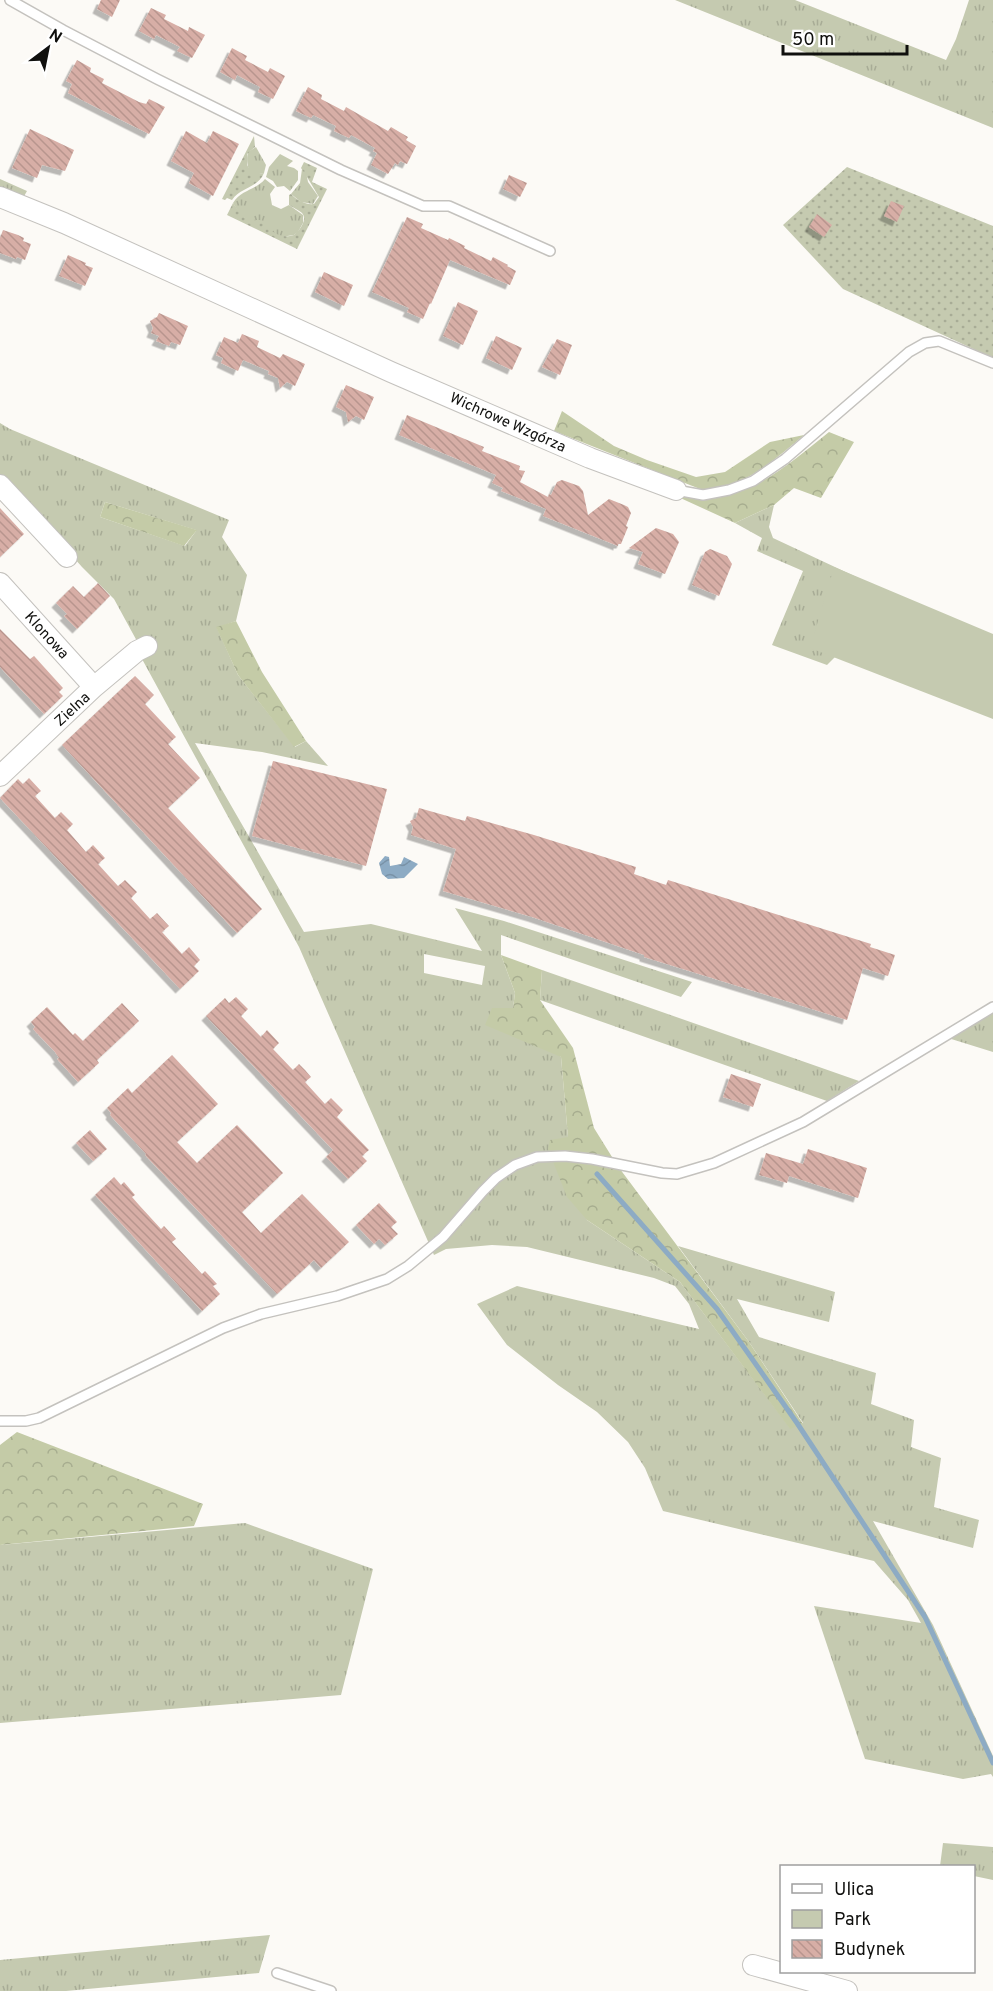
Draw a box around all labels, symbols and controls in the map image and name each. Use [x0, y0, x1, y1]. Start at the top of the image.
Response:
north arrow [18, 18, 78, 78]
scale bar [783, 18, 908, 56]
text: N [45, 25, 65, 49]
text: 50 m [792, 29, 834, 52]
street label: Wichrowe Wzgórza [446, 389, 569, 458]
street label: Klonowa [20, 608, 72, 664]
street label: Zielna [51, 689, 95, 731]
legend [780, 1865, 975, 1973]
text: Ulica [834, 1879, 874, 1902]
text: Park [834, 1909, 871, 1932]
text: Budynek [834, 1939, 905, 1962]

